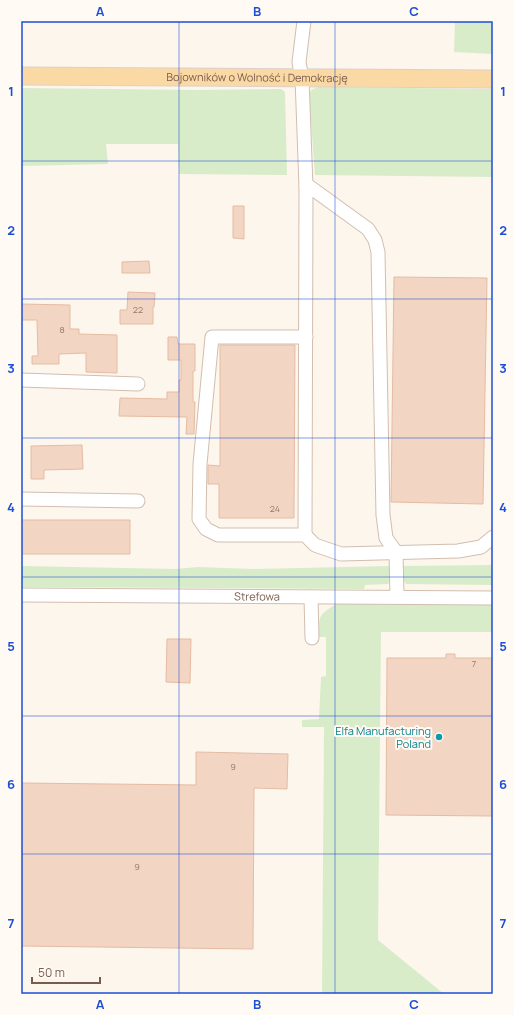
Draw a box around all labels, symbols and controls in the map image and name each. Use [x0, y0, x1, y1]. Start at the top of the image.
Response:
text: A [96, 2, 105, 20]
text: B [253, 2, 261, 20]
text: C [409, 2, 419, 20]
street label: Bojowników o Wolność i Demokrację [166, 69, 348, 85]
text: 1 [8, 82, 14, 100]
text: 1 [500, 82, 506, 100]
text: 2 [7, 221, 15, 239]
text: 2 [499, 221, 507, 239]
house number: 22 [133, 303, 143, 316]
house number: 8 [59, 323, 65, 336]
text: 3 [7, 359, 15, 377]
text: 3 [499, 359, 507, 377]
text: 4 [7, 498, 15, 516]
text: 4 [499, 498, 507, 516]
house number: 24 [270, 502, 280, 515]
street label: Strefowa [234, 588, 280, 604]
text: 5 [7, 637, 15, 655]
text: 5 [499, 637, 507, 655]
house number: 7 [472, 657, 477, 670]
place label: Elfa Manufacturing Poland [335, 723, 431, 751]
marker: Elfa Manufacturing Poland [434, 732, 444, 742]
house number: 9 [230, 760, 236, 773]
text: 6 [7, 775, 15, 793]
text: 6 [499, 775, 507, 793]
house number: 9 [134, 860, 140, 873]
text: 7 [8, 914, 15, 932]
text: 7 [500, 914, 507, 932]
scale bar [32, 959, 100, 985]
text: 50 m [38, 964, 65, 981]
text: A [96, 995, 105, 1013]
text: B [253, 995, 261, 1013]
text: C [409, 995, 419, 1013]

